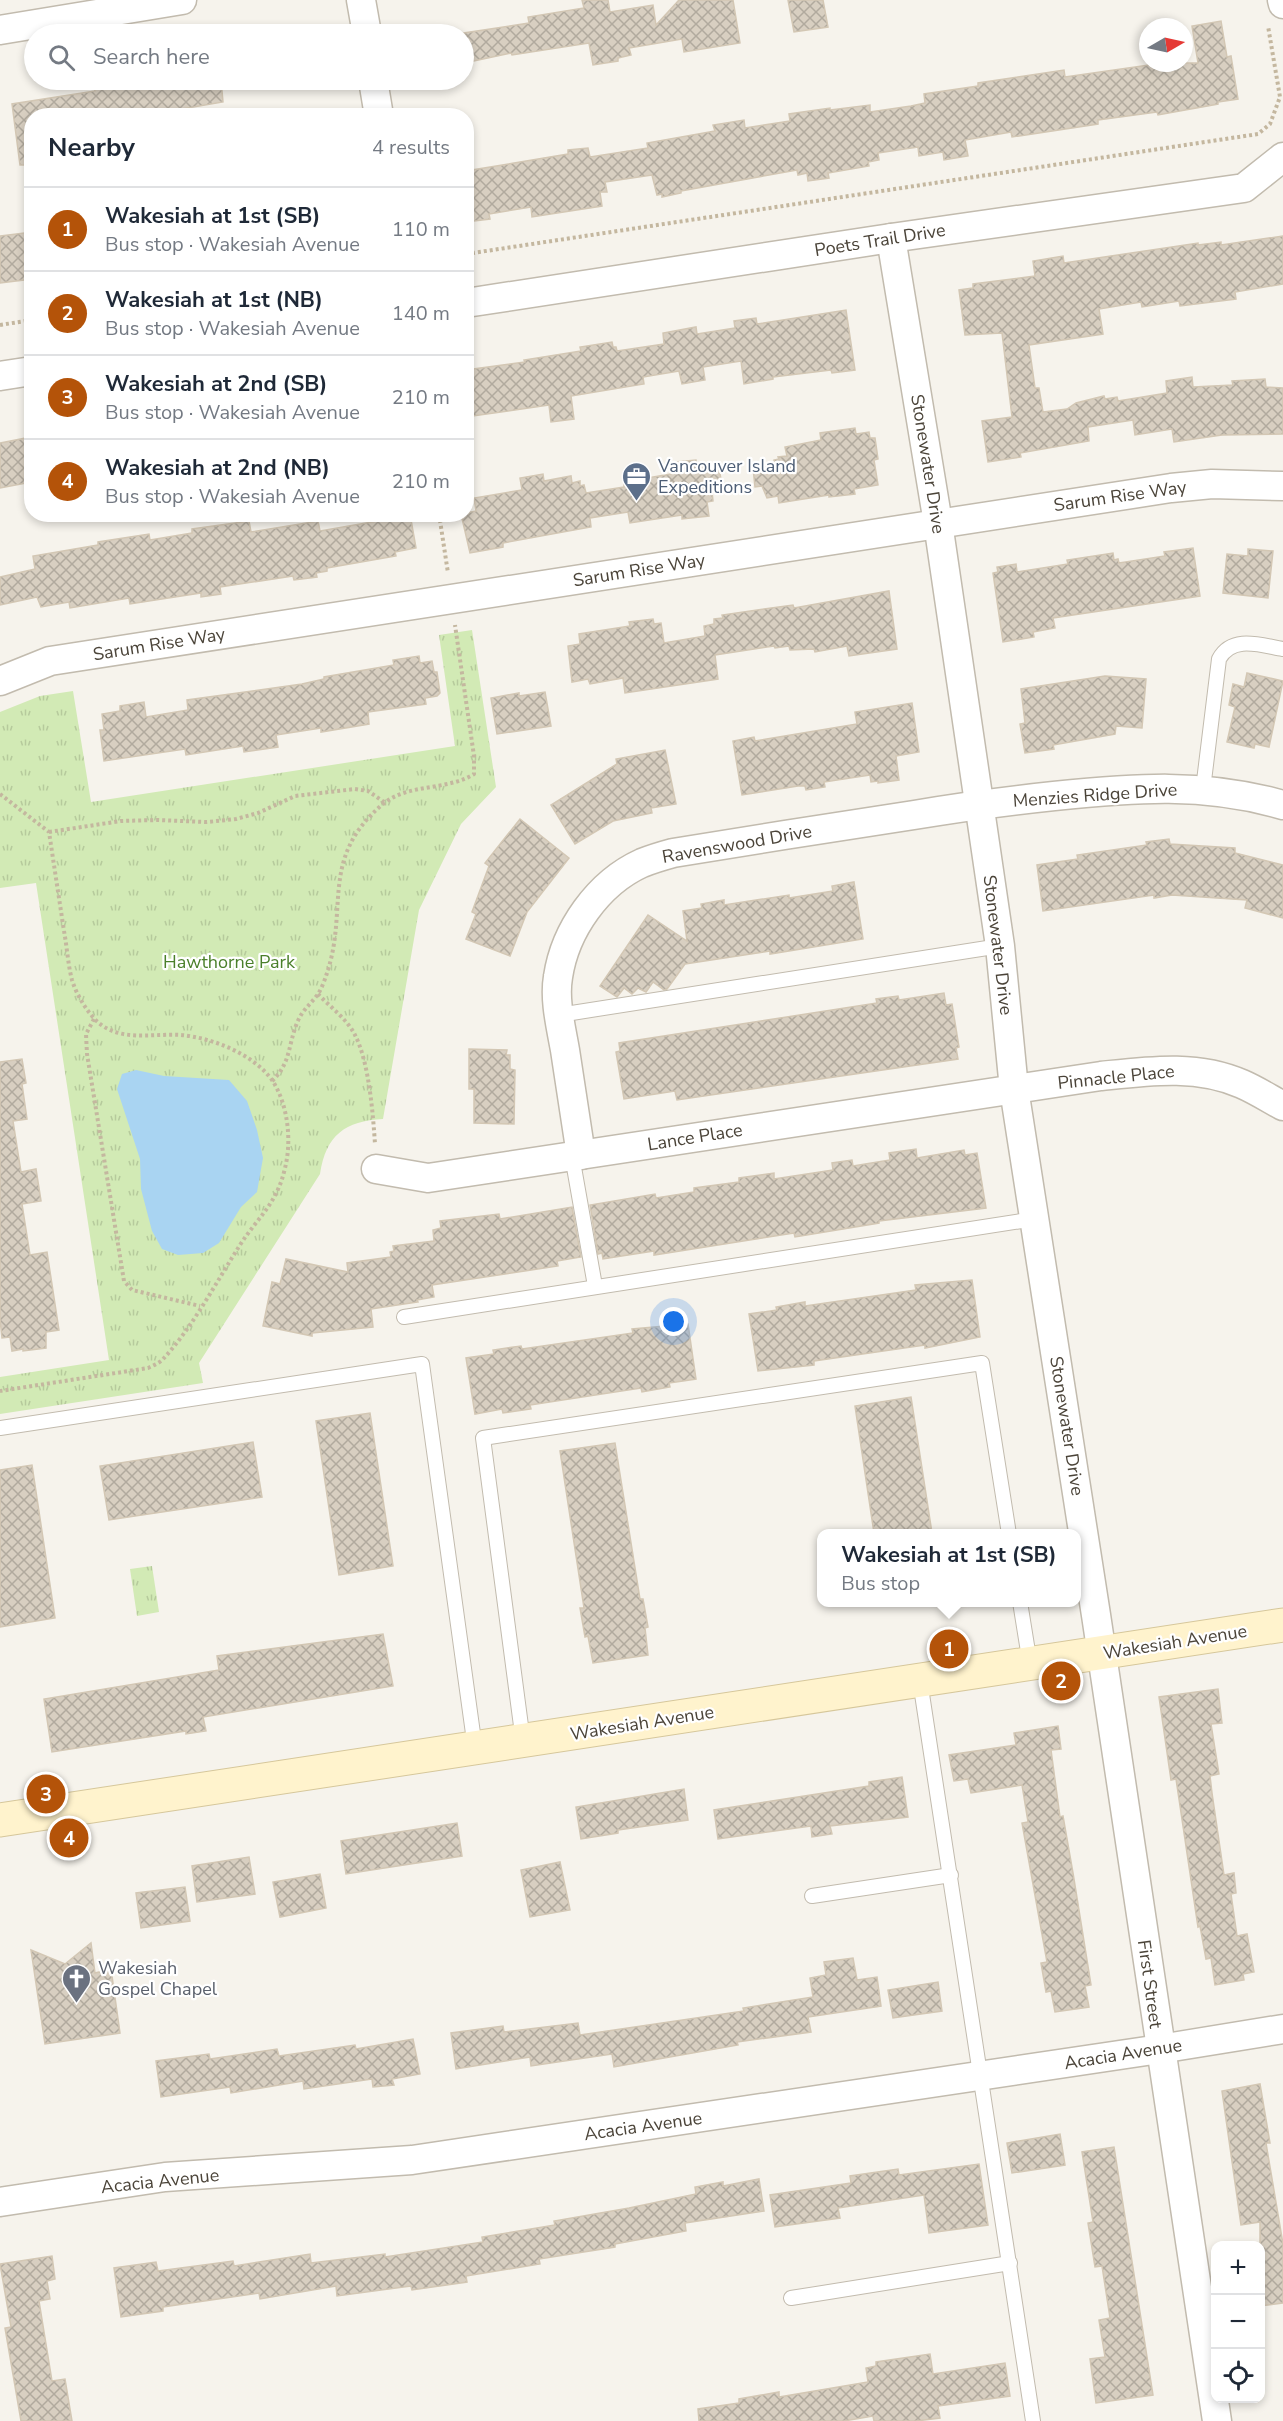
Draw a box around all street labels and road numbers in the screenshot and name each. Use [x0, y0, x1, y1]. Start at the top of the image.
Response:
street label: Poets Trail Drive [813, 218, 947, 262]
street label: Stonewater Drive [905, 392, 951, 536]
street label: Sarum Rise Way [1052, 475, 1189, 517]
street label: Sarum Rise Way [571, 548, 708, 592]
street label: Sarum Rise Way [91, 622, 228, 666]
street label: Menzies Ridge Drive [1012, 777, 1178, 813]
street label: Ravenswood Drive [660, 819, 814, 869]
street label: Stonewater Drive [977, 874, 1019, 1016]
street label: Pinnacle Place [1056, 1059, 1176, 1095]
street label: Lance Place [646, 1118, 744, 1156]
street label: Stonewater Drive [1044, 1354, 1090, 1498]
street label: Wakesiah Avenue [1101, 1619, 1249, 1665]
street label: Wakesiah Avenue [568, 1700, 716, 1746]
street label: First Street [1132, 1938, 1168, 2030]
street label: Acacia Avenue [1062, 2033, 1184, 2075]
street label: Acacia Avenue [583, 2106, 703, 2146]
street label: Acacia Avenue [100, 2163, 220, 2199]

